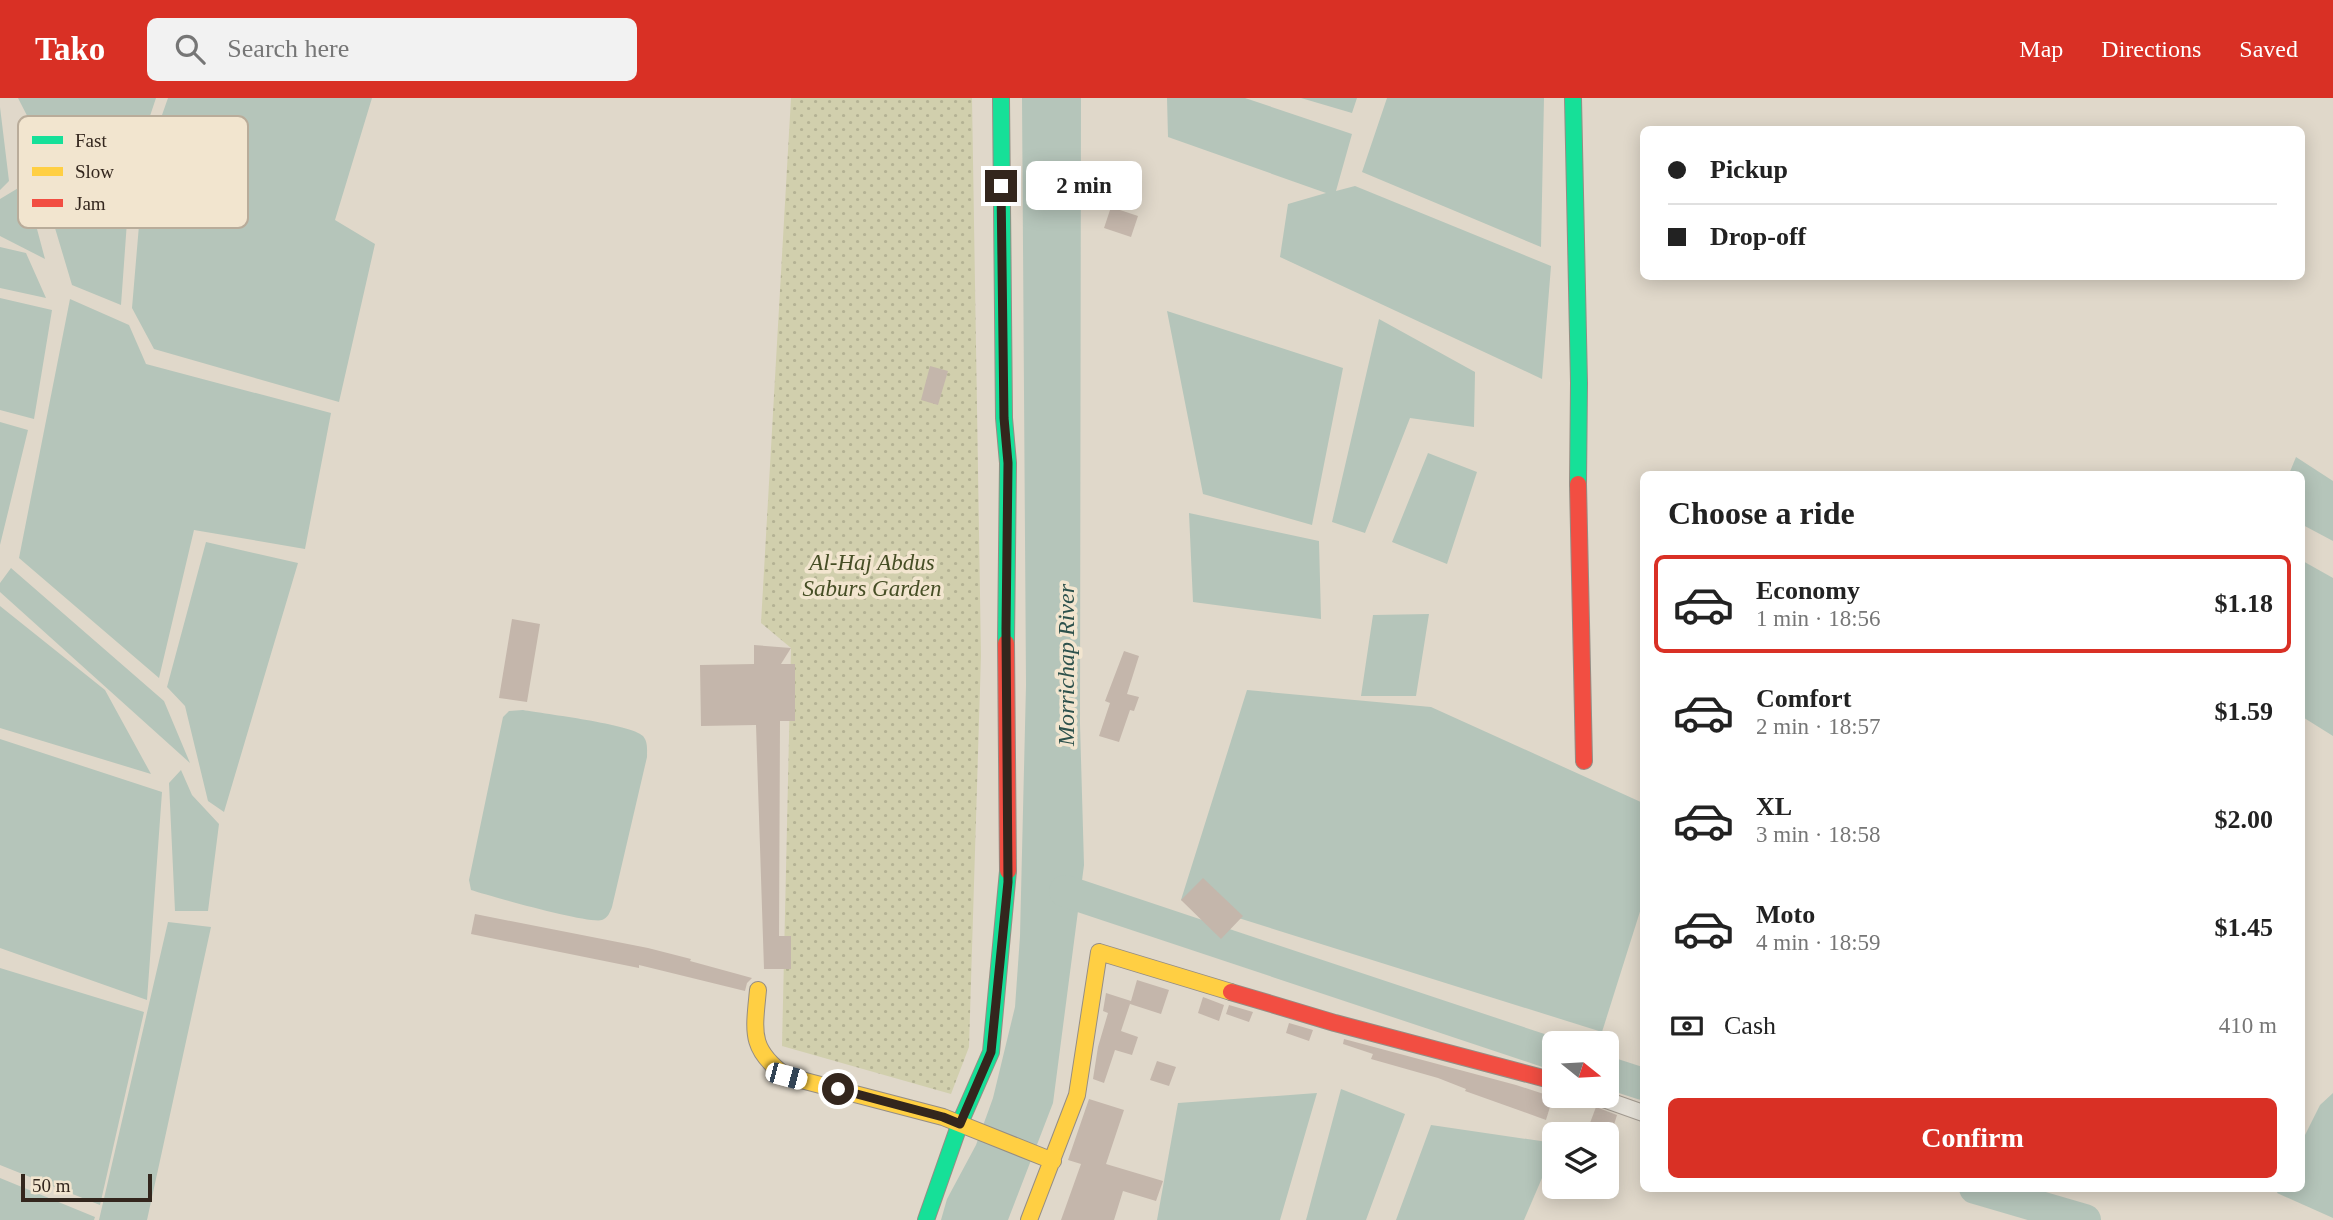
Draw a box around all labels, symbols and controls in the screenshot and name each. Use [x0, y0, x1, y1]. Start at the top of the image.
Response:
search box [147, 18, 637, 81]
icon: search [171, 30, 209, 68]
text: Tako [35, 31, 105, 67]
text: Search here [227, 34, 349, 63]
text: Map [2019, 36, 2063, 62]
text: Directions [2101, 36, 2201, 62]
text: Saved [2239, 36, 2298, 62]
legend [18, 116, 248, 228]
text: Fast [75, 130, 107, 151]
text: Pickup [1710, 155, 1788, 184]
text: Slow [75, 161, 114, 182]
callout: 2 min [1026, 162, 1141, 210]
route end [985, 170, 1017, 202]
text: 2 min [1056, 173, 1112, 198]
text: Jam [75, 193, 106, 214]
text: Drop-off [1710, 222, 1806, 251]
text: Choose a ride [1668, 495, 1855, 531]
park label: Al-Haj Abdus Saburs Garden [802, 550, 942, 601]
icon: car [1672, 573, 1735, 636]
text: Economy [1756, 576, 1860, 605]
water label: Morrichap River [1053, 583, 1079, 747]
text: $1.18 [2215, 589, 2273, 618]
text: 1 min · 18:56 [1756, 606, 1881, 631]
icon: car [1672, 681, 1735, 744]
text: Comfort [1756, 684, 1851, 713]
text: $1.59 [2215, 697, 2273, 726]
text: 2 min · 18:57 [1756, 714, 1881, 739]
icon: car [1672, 789, 1735, 852]
text: XL [1756, 792, 1792, 821]
text: $2.00 [2215, 805, 2273, 834]
text: 3 min · 18:58 [1756, 822, 1881, 847]
icon: car [1672, 897, 1735, 960]
text: Moto [1756, 900, 1815, 929]
text: $1.45 [2215, 913, 2273, 942]
text: 4 min · 18:59 [1756, 930, 1881, 955]
icon: cash [1668, 1007, 1706, 1045]
text: Cash [1724, 1011, 1776, 1040]
text: 410 m [2219, 1013, 2277, 1038]
north arrow [1542, 1031, 1619, 1108]
map controls [1542, 1031, 1619, 1199]
car [763, 1060, 810, 1092]
route start [822, 1073, 854, 1105]
button: Confirm [1668, 1098, 2277, 1178]
button: layers [1542, 1122, 1619, 1199]
scale bar [21, 1171, 152, 1203]
text: 50 m [32, 1175, 71, 1196]

